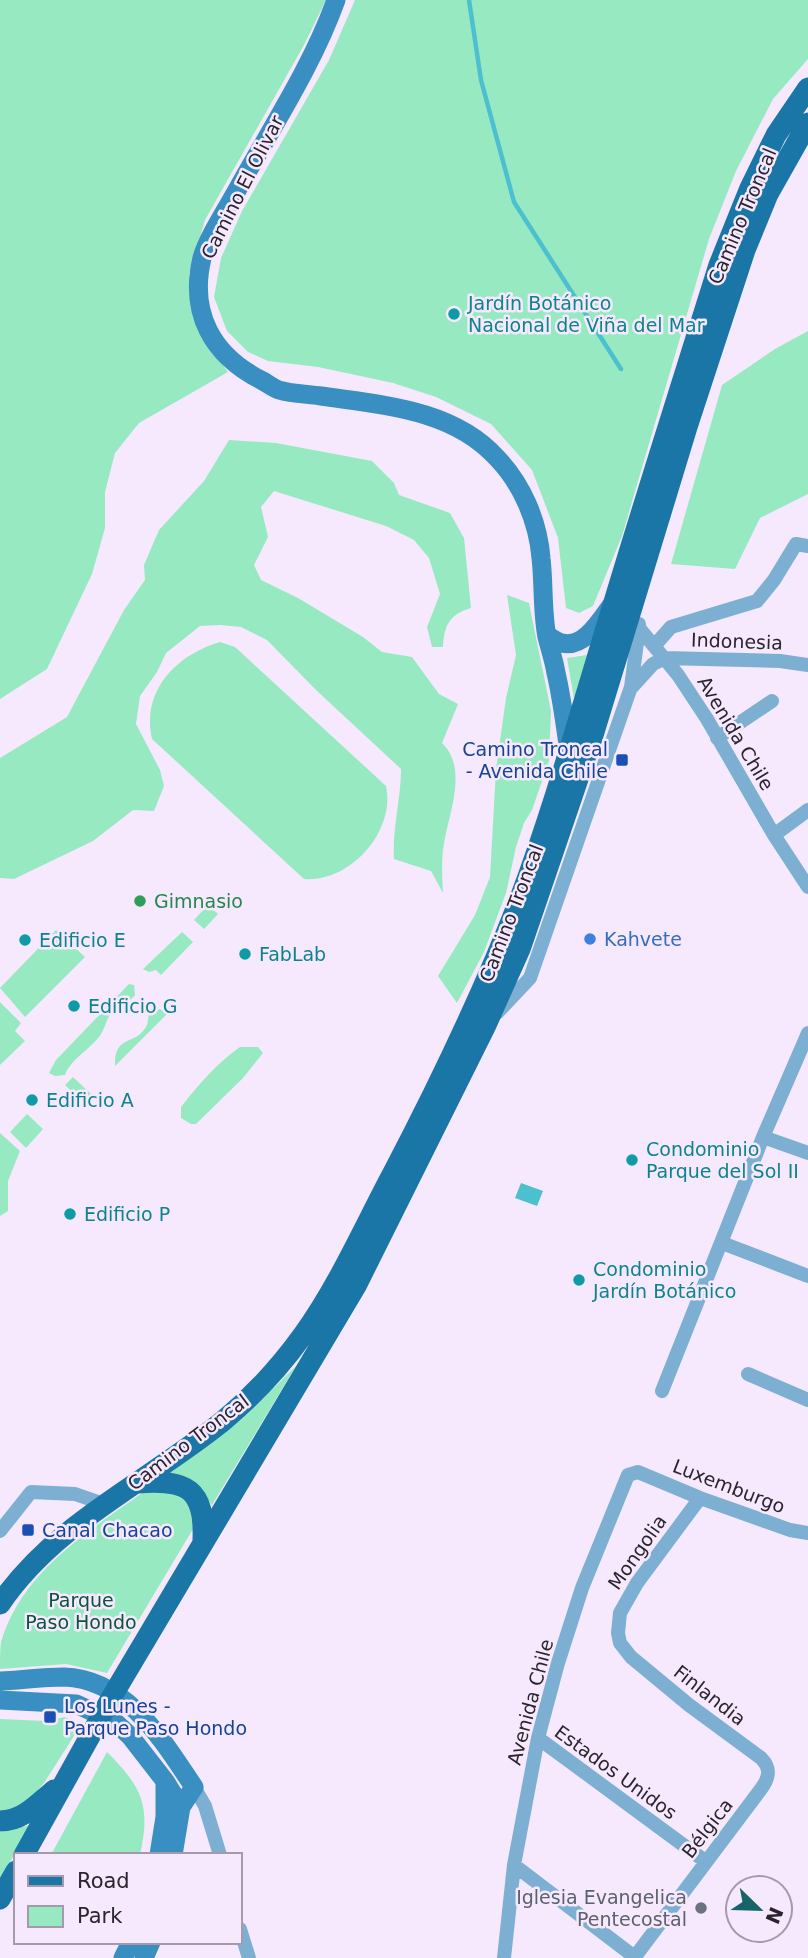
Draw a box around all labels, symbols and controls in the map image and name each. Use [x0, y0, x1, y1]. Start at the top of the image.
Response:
street label: Camino El Olivar [196, 111, 288, 262]
street label: Camino Troncal [703, 145, 781, 287]
place label: Jardín Botánico Nacional de Viña del Mar [467, 292, 705, 336]
marker: Jardín Botánico Nacional de Viña del Mar [446, 306, 462, 322]
street label: Indonesia [691, 628, 783, 654]
street label: Avenida Chile [693, 672, 779, 794]
place label: Camino Troncal - Avenida Chile [462, 738, 608, 782]
marker: Camino Troncal - Avenida Chile [614, 752, 630, 768]
street label: Camino Troncal [475, 841, 547, 985]
place label: Gimnasio [154, 890, 243, 912]
marker: Gimnasio [132, 893, 148, 909]
place label: Kahvete [604, 928, 682, 950]
place label: Edificio E [39, 929, 126, 951]
marker: Kahvete [582, 931, 598, 947]
marker: Edificio E [17, 932, 33, 948]
place label: FabLab [259, 943, 326, 965]
marker: FabLab [237, 946, 253, 962]
place label: Edificio G [88, 995, 177, 1017]
marker: Edificio G [66, 998, 82, 1014]
place label: Edificio A [46, 1089, 134, 1111]
marker: Edificio A [24, 1092, 40, 1108]
place label: Condominio Parque del Sol II [646, 1138, 799, 1182]
marker: Condominio Parque del Sol II [624, 1152, 640, 1168]
place label: Edificio P [84, 1203, 170, 1225]
marker: Edificio P [62, 1206, 78, 1222]
place label: Condominio Jardín Botánico [592, 1258, 736, 1302]
marker: Condominio Jardín Botánico [571, 1272, 587, 1288]
street label: Camino Troncal [123, 1389, 253, 1495]
street label: Luxemburgo [670, 1455, 788, 1517]
street label: Mongolia [603, 1510, 671, 1594]
place label: Canal Chacao [42, 1519, 173, 1541]
marker: Canal Chacao [20, 1522, 36, 1538]
park label: Parque Paso Hondo [25, 1589, 137, 1633]
street label: Avenida Chile [503, 1637, 557, 1767]
street label: Finlandia [670, 1660, 750, 1730]
place label: Los Lunes - Parque Paso Hondo [64, 1695, 247, 1739]
marker: Los Lunes - Parque Paso Hondo [42, 1709, 58, 1725]
street label: Estados Unidos [551, 1720, 681, 1824]
street label: Bélgica [677, 1794, 737, 1862]
legend [14, 1853, 242, 1944]
text: Road [77, 1869, 130, 1893]
north arrow [724, 1874, 794, 1944]
place label: Iglesia Evangelica Pentecostal [516, 1886, 687, 1930]
marker: Iglesia Evangelica Pentecostal [693, 1900, 709, 1916]
text: Park [77, 1904, 123, 1928]
text: N [761, 1904, 788, 1927]

